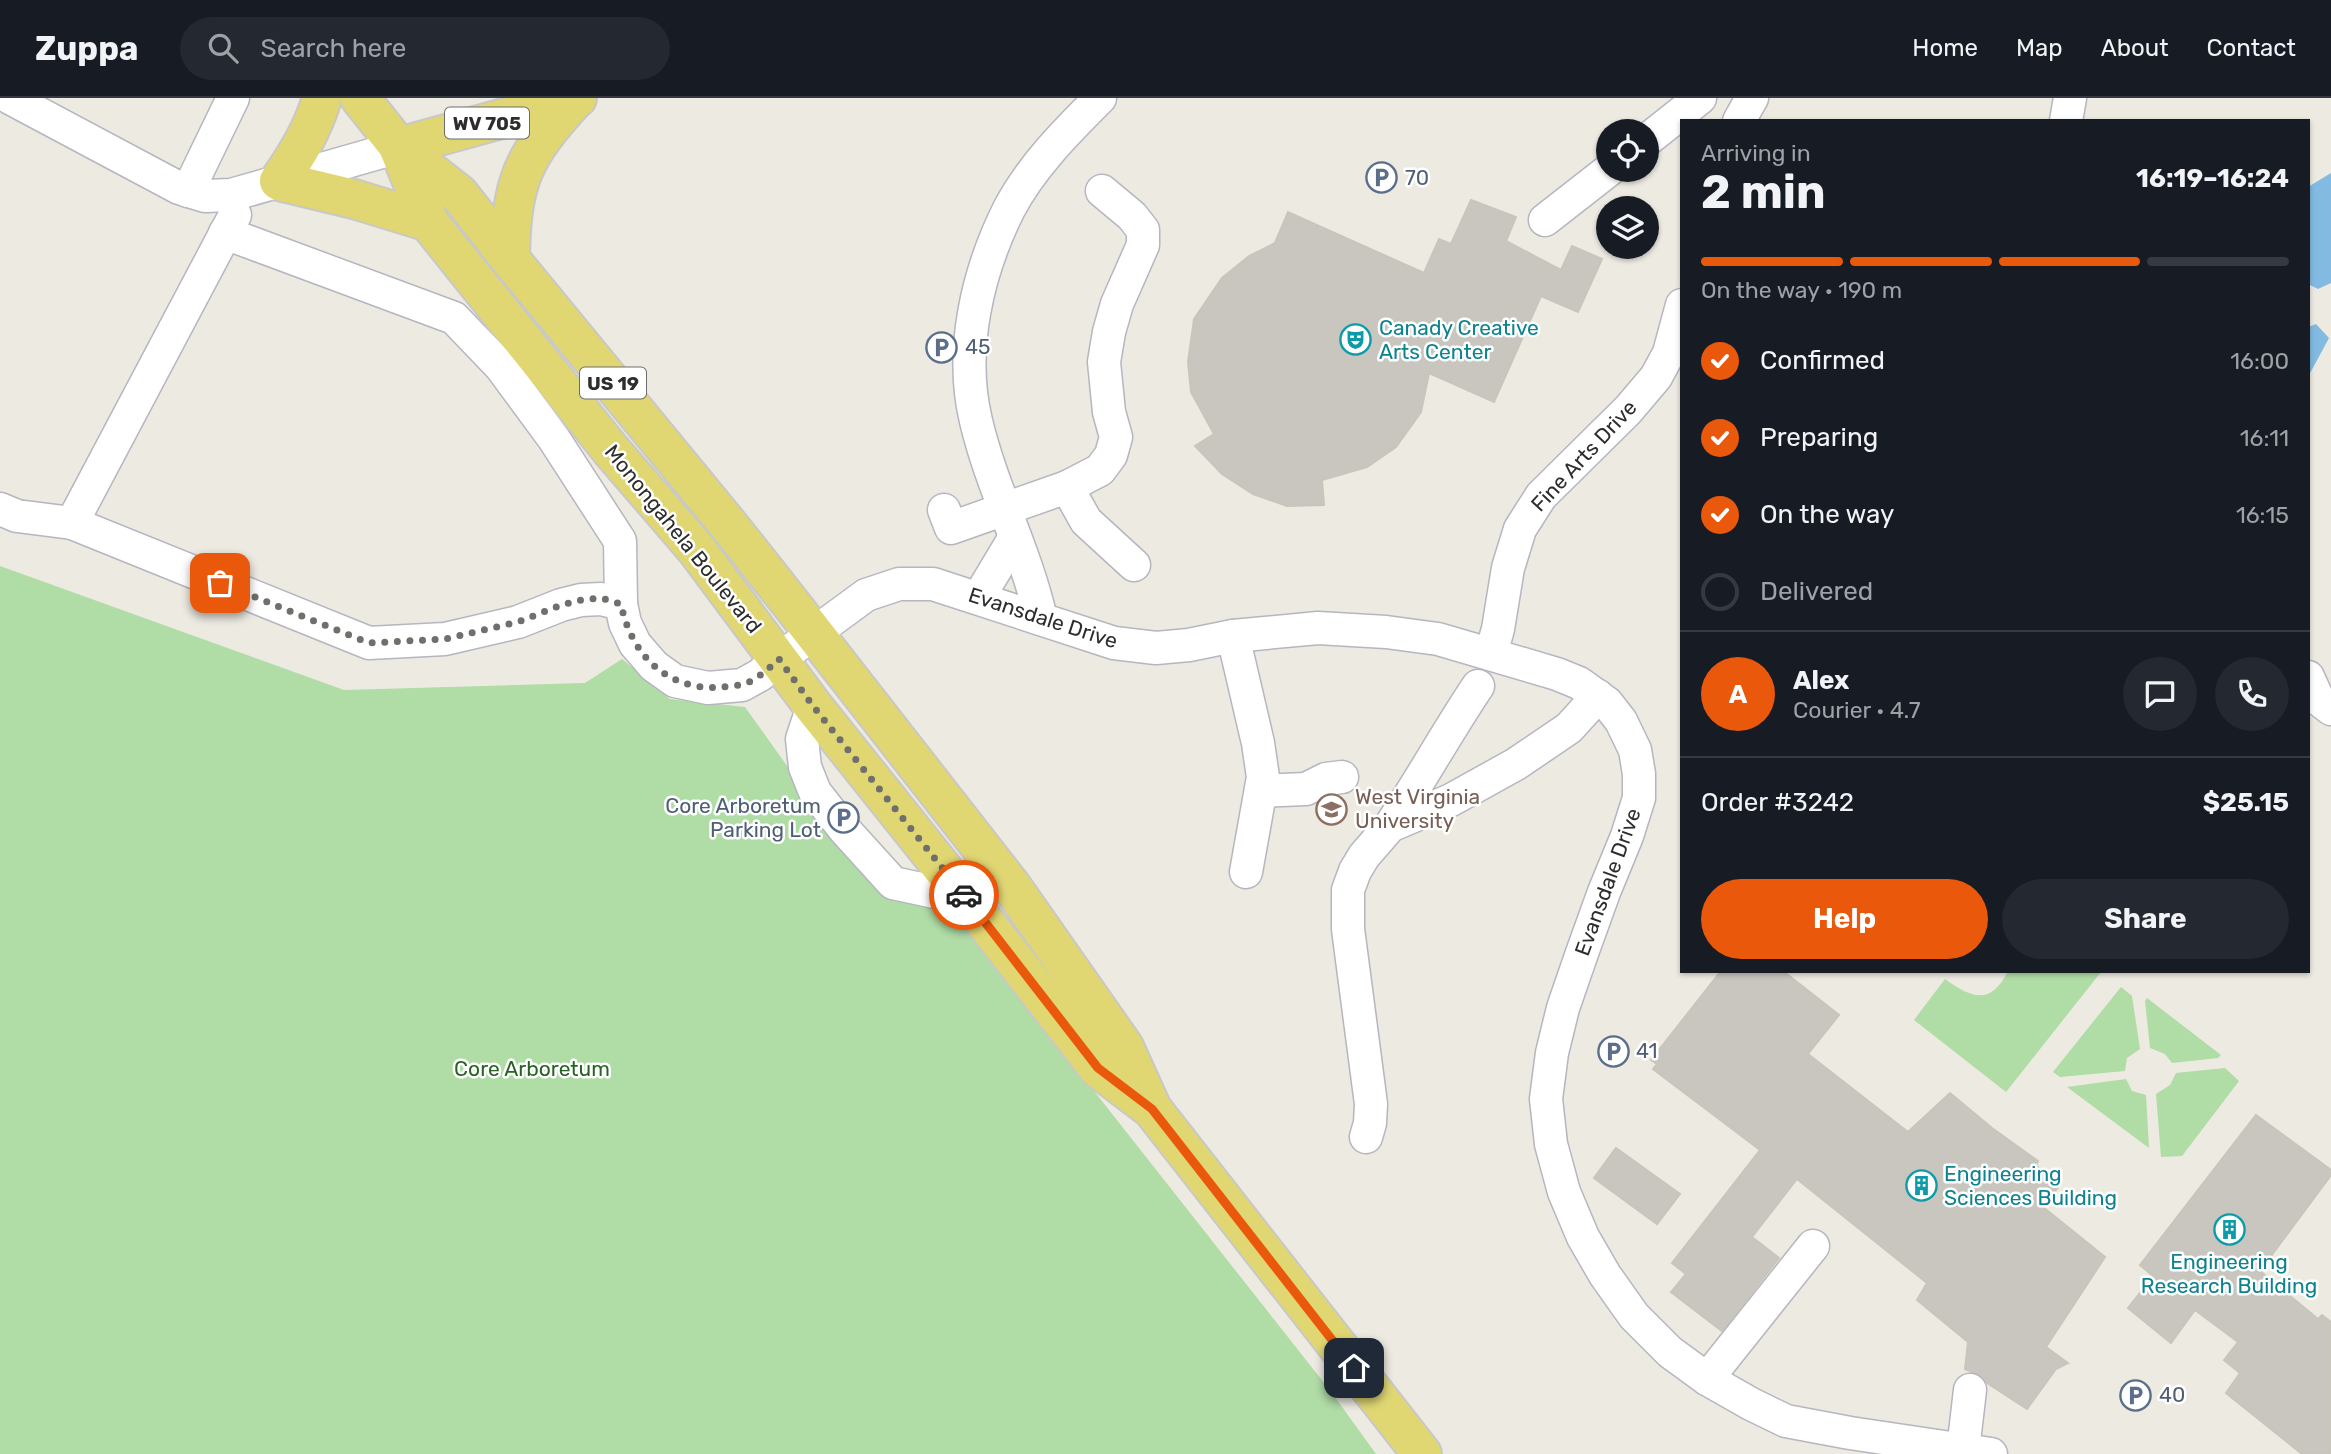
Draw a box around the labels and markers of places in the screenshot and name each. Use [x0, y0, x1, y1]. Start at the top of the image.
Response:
parking icon: 70 [1365, 161, 1399, 195]
place label: 70 [1405, 165, 1429, 190]
place label: Canady Creative Arts Center [1379, 315, 1539, 364]
theatre icon: Canady Creative Arts Center [1339, 323, 1373, 357]
parking icon: 45 [925, 330, 959, 364]
place label: 45 [965, 334, 991, 359]
pin [190, 553, 250, 613]
place label: West Virginia University [1355, 784, 1480, 833]
school or university icon: West Virginia University [1315, 792, 1349, 826]
place label: Core Arboretum Parking Lot [665, 793, 821, 842]
parking icon: Core Arboretum Parking Lot [827, 801, 861, 835]
parking icon: 41 [1596, 1034, 1630, 1068]
place label: 41 [1636, 1038, 1658, 1063]
place label: Engineering Sciences Building [1944, 1161, 2117, 1210]
building icon: Engineering Sciences Building [1904, 1169, 1938, 1203]
building icon: Engineering Research Building [2212, 1213, 2246, 1247]
place label: Engineering Research Building [2141, 1249, 2317, 1298]
pin [1324, 1338, 1384, 1398]
parking icon: 40 [2119, 1378, 2153, 1412]
place label: 40 [2159, 1382, 2185, 1407]

